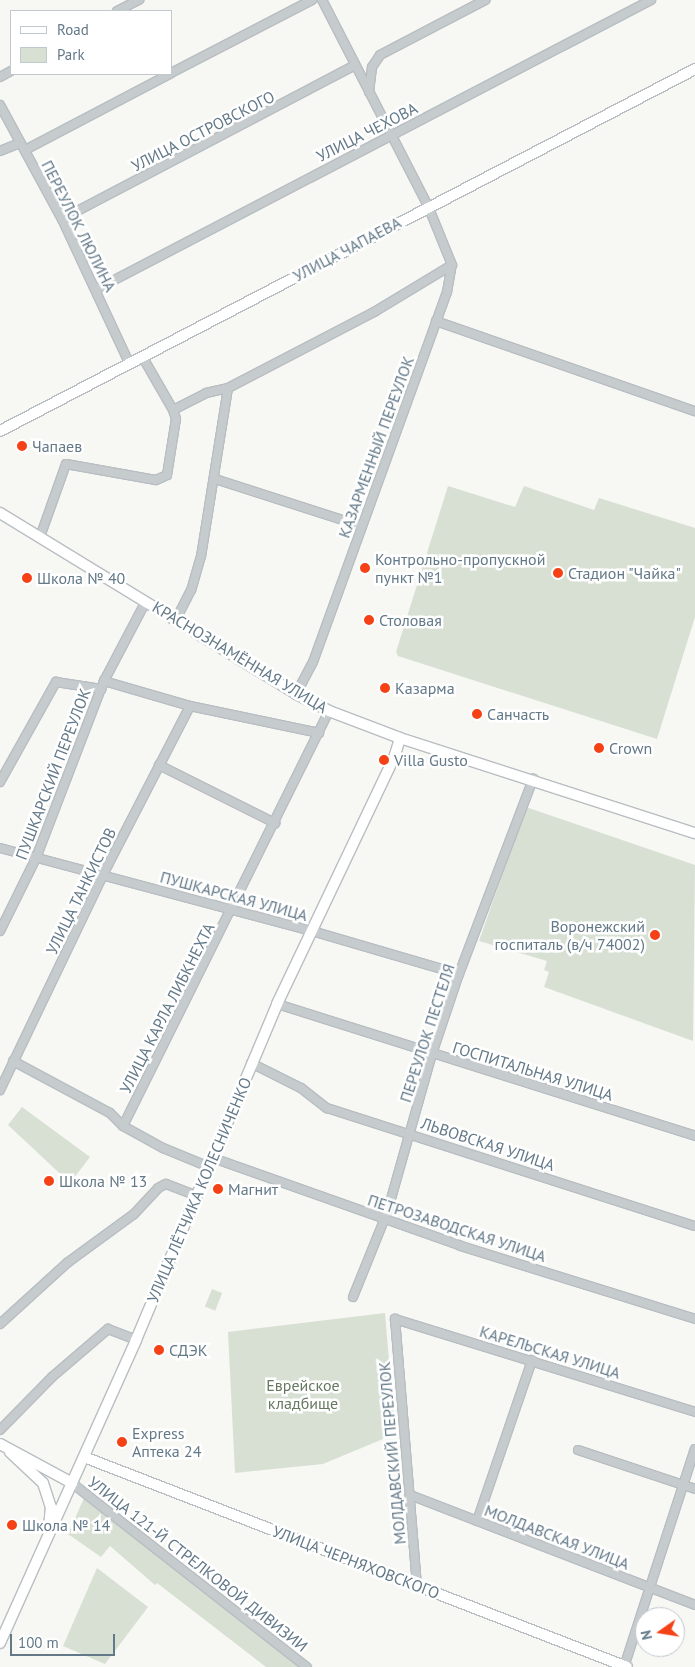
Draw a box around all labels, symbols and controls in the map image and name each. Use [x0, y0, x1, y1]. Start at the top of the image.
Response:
legend [10, 10, 172, 75]
text: Road [57, 20, 89, 39]
text: Park [57, 45, 85, 64]
street label: УЛИЦА ОСТРОВСКОГО [128, 86, 278, 176]
street label: УЛИЦА ЧЕХОВА [313, 98, 421, 166]
street label: ПЕРЕУЛОК ЛЮЛИНА [38, 157, 120, 295]
street label: УЛИЦА ЧАПАЕВА [289, 212, 405, 286]
street label: КАЗАРМЕННЫЙ ПЕРЕУЛОК [334, 354, 418, 540]
place label: Чапаев [32, 436, 82, 456]
marker: Чапаев [16, 440, 28, 452]
place label: Контрольно-пропускной пункт №1 [375, 549, 545, 587]
marker: Контрольно-пропускной пункт №1 [359, 562, 371, 574]
place label: Стадион "Чайка" [568, 563, 682, 583]
marker: Стадион "Чайка" [552, 567, 564, 579]
place label: Школа № 40 [37, 568, 125, 588]
marker: Школа № 40 [21, 572, 33, 584]
street label: КРАСНОЗНАМЁННАЯ УЛИЦА [149, 597, 331, 717]
place label: Столовая [379, 610, 442, 630]
marker: Столовая [363, 614, 375, 626]
place label: Казарма [395, 678, 455, 698]
marker: Казарма [379, 682, 391, 694]
street label: ПУШКАРСКИЙ ПЕРЕУЛОК [11, 686, 95, 862]
place label: Санчасть [487, 704, 549, 724]
marker: Санчасть [471, 708, 483, 720]
place label: Crown [609, 738, 652, 758]
marker: Crown [593, 742, 605, 754]
place label: Villa Gusto [394, 750, 468, 770]
marker: Villa Gusto [378, 754, 390, 766]
street label: УЛИЦА ТАНКИСТОВ [42, 824, 120, 958]
street label: ПУШКАРСКАЯ УЛИЦА [158, 867, 310, 925]
place label: Воронежский госпиталь (в/ч 74002) [494, 916, 645, 954]
street label: УЛИЦА КАРЛА ЛИБКНЕХТА [115, 919, 219, 1097]
marker: Воронежский госпиталь (в/ч 74002) [649, 929, 661, 941]
street label: ПЕРЕУЛОК ПЕСТЕЛЯ [396, 961, 458, 1105]
street label: ГОСПИТАЛЬНАЯ УЛИЦА [450, 1037, 616, 1105]
street label: УЛИЦА ЛЁТЧИКА КОЛЕСНИЧЕНКО [142, 1074, 256, 1306]
street label: ЛЬВОВСКАЯ УЛИЦА [419, 1113, 557, 1175]
place label: Школа № 13 [59, 1171, 147, 1191]
marker: Школа № 13 [43, 1175, 55, 1187]
place label: Магнит [228, 1179, 278, 1199]
marker: Магнит [212, 1183, 224, 1195]
street label: ПЕТРОЗАВОДСКАЯ УЛИЦА [365, 1190, 549, 1266]
street label: КАРЕЛЬСКАЯ УЛИЦА [477, 1321, 623, 1383]
place label: СДЭК [169, 1340, 207, 1360]
marker: СДЭК [153, 1344, 165, 1356]
street label: МОЛДАВСКИЙ ПЕРЕУЛОК [374, 1361, 410, 1545]
park label: Еврейское кладбище [266, 1375, 340, 1413]
place label: Express Аптека 24 [132, 1423, 201, 1461]
marker: Express Аптека 24 [116, 1436, 128, 1448]
street label: УЛИЦА 121-Й СТРЕЛКОВОЙ ДИВИЗИИ [84, 1472, 312, 1656]
street label: МОЛДАВСКАЯ УЛИЦА [482, 1500, 632, 1574]
place label: Школа № 14 [22, 1515, 110, 1535]
marker: Школа № 14 [6, 1519, 18, 1531]
street label: УЛИЦА ЧЕРНЯХОВСКОГО [270, 1521, 442, 1603]
north arrow [635, 1607, 685, 1657]
scale bar [12, 1624, 118, 1656]
text: N [637, 1629, 656, 1642]
text: 100 m [18, 1633, 59, 1652]

